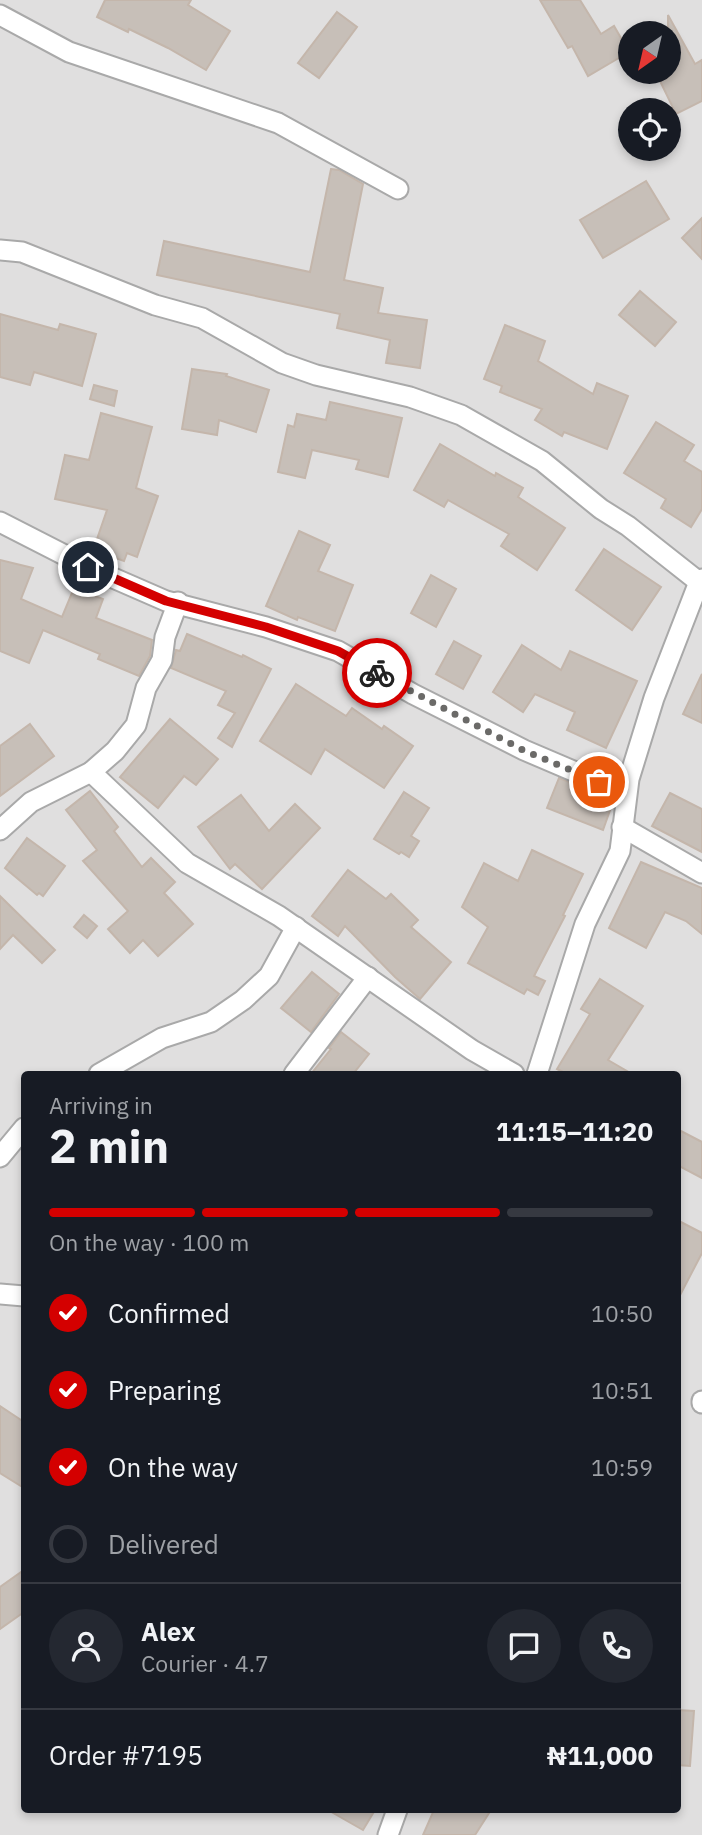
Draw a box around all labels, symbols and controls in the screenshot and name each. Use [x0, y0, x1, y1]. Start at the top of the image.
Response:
north arrow [618, 21, 681, 84]
map controls [618, 21, 681, 161]
button: locate [618, 98, 681, 161]
pin [58, 537, 118, 597]
icon: home [69, 548, 107, 586]
courier [342, 638, 412, 708]
icon: bike [358, 654, 396, 692]
pin [569, 752, 629, 812]
icon: bag [580, 763, 618, 801]
text: Arriving in [49, 1090, 153, 1120]
text: 11:15–11:20 [496, 1114, 653, 1148]
text: 2 min [49, 1116, 169, 1176]
text: On the way · 100 m [49, 1227, 249, 1257]
icon: check [49, 1294, 87, 1332]
text: Confirmed [108, 1296, 230, 1330]
text: 10:50 [591, 1298, 653, 1328]
icon: check [49, 1371, 87, 1409]
text: Preparing [108, 1373, 221, 1407]
text: 10:51 [591, 1375, 653, 1405]
icon: check [49, 1448, 87, 1486]
text: On the way [108, 1450, 238, 1484]
text: 10:59 [591, 1452, 653, 1482]
text: Delivered [108, 1527, 219, 1561]
button: person [49, 1609, 123, 1683]
button: chat [487, 1609, 561, 1683]
button: phone [579, 1609, 653, 1683]
text: Alex [141, 1614, 195, 1648]
text: Courier · 4.7 [141, 1648, 269, 1678]
text: Order #7195 [49, 1738, 203, 1772]
text: ₦11,000 [547, 1738, 653, 1772]

